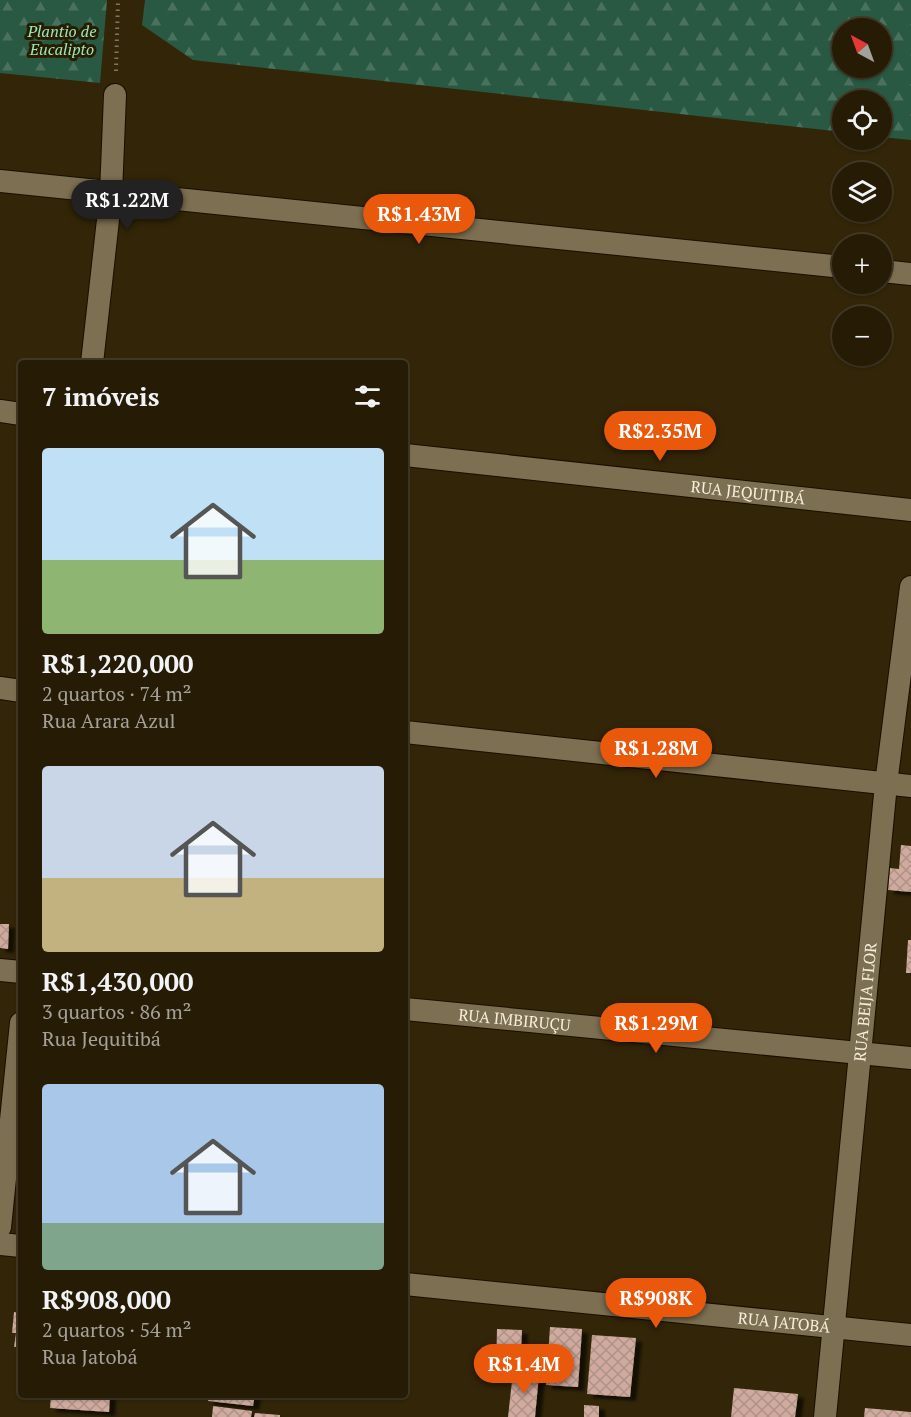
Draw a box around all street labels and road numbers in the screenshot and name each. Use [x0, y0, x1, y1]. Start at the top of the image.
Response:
street label: RUA JEQUITIBÁ [690, 475, 806, 509]
street label: RUA BEIJA FLOR [848, 941, 882, 1062]
street label: RUA IMBIRUÇU [457, 1003, 572, 1036]
street label: RUA JATOBÁ [737, 1307, 831, 1338]

